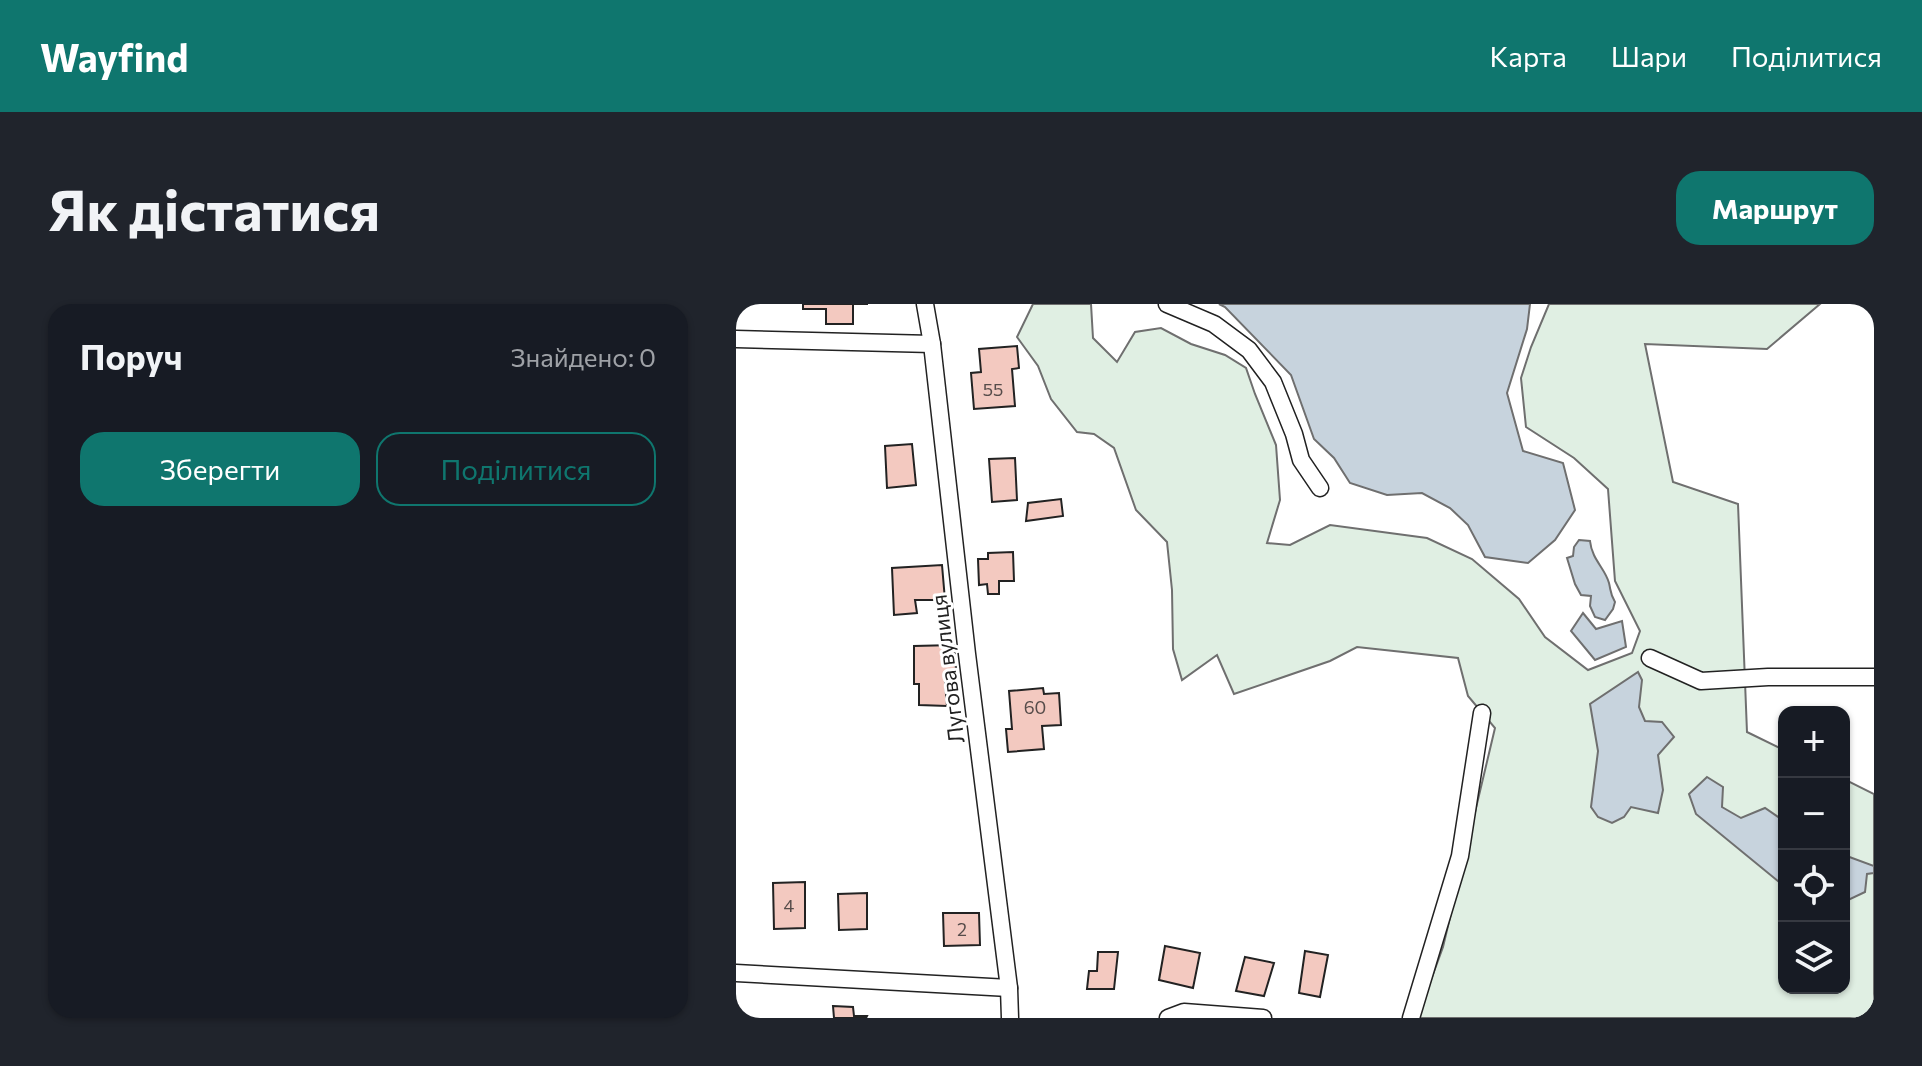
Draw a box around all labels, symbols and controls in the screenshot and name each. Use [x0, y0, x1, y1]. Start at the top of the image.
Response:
text: Wayfind [40, 33, 188, 80]
text: Карта [1490, 39, 1567, 73]
text: Шари [1611, 39, 1687, 73]
text: Поділитися [1731, 39, 1882, 73]
button: Маршрут [1676, 171, 1874, 245]
text: Як дістатися [48, 174, 380, 243]
text: Поруч [80, 335, 183, 377]
text: Знайдено: 0 [511, 341, 656, 372]
house number: 55 [983, 378, 1003, 400]
button: Зберегти [80, 432, 360, 506]
button: Поділитися [376, 432, 656, 506]
street label: Лугова вулиця [924, 593, 970, 745]
house number: 60 [1024, 696, 1046, 718]
map controls [1778, 706, 1850, 994]
button: + [1778, 706, 1850, 778]
button: − [1778, 778, 1850, 850]
button: locate [1778, 850, 1850, 922]
house number: 4 [784, 894, 795, 916]
house number: 2 [957, 918, 967, 940]
button: layers [1778, 922, 1850, 994]

